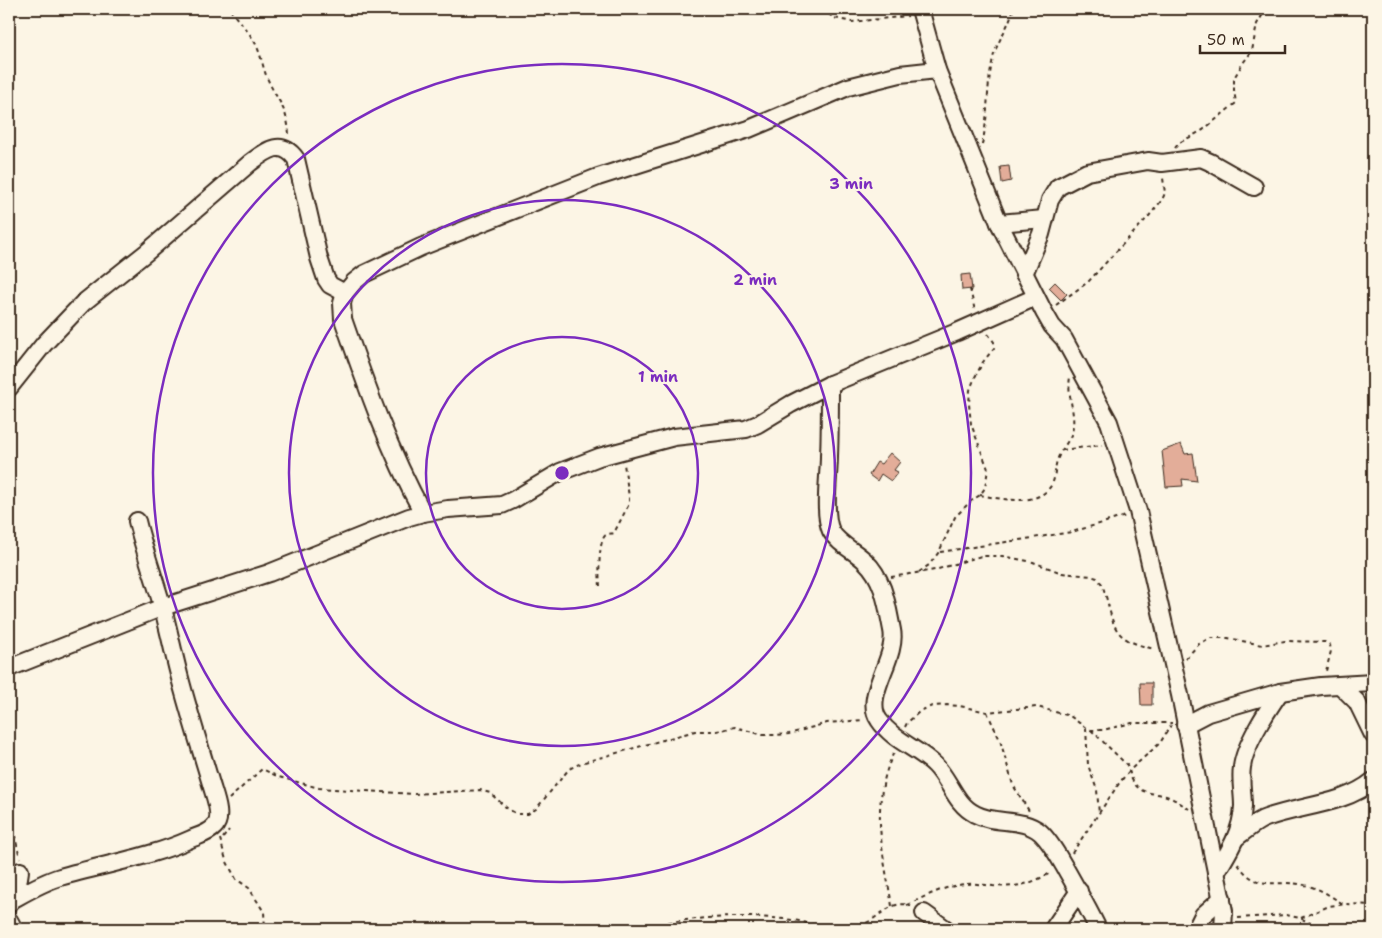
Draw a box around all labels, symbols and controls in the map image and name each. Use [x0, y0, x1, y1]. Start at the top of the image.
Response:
scale bar [1200, 22, 1284, 54]
text: 50 m [1207, 30, 1245, 50]
text: 3 min [829, 174, 873, 194]
text: 2 min [733, 270, 777, 290]
text: 1 min [638, 367, 678, 387]
centre of rings [553, 464, 571, 482]

